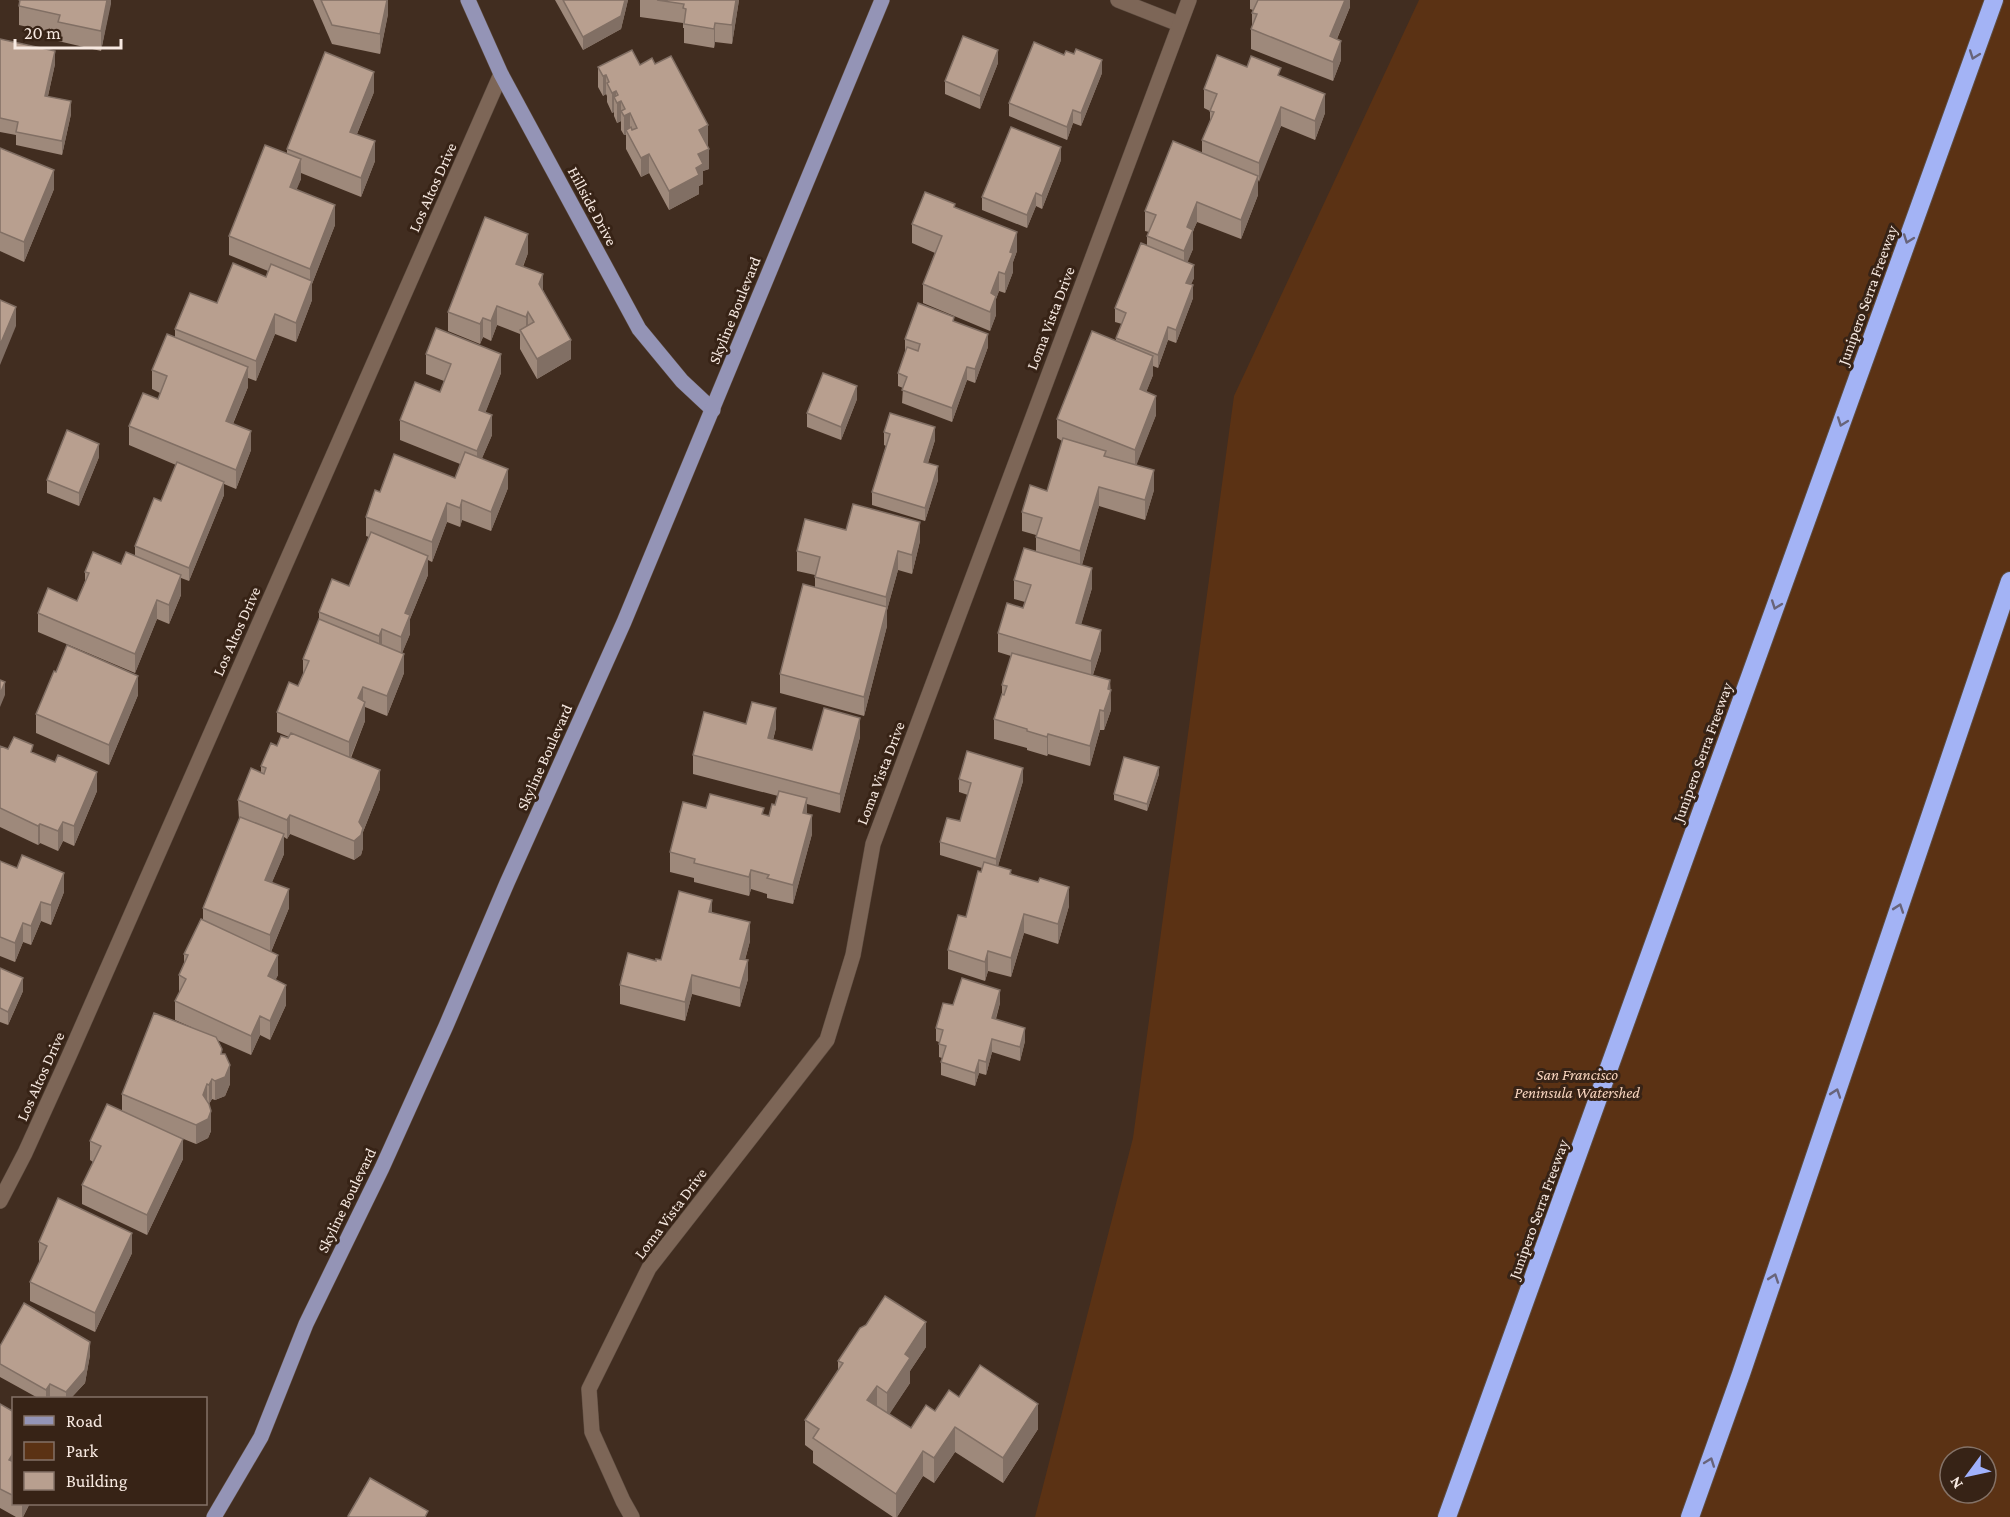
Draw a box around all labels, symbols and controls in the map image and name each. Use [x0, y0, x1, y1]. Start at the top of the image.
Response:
scale bar [15, 12, 122, 50]
text: 20 m [24, 23, 61, 43]
one-way arrow [1968, 49, 1981, 60]
street label: Los Altos Drive [405, 140, 460, 234]
street label: Hillside Drive [565, 164, 620, 249]
street label: Junipero Serra Freeway [1834, 222, 1902, 370]
one-way arrow [1902, 233, 1915, 243]
street label: Skyline Boulevard [705, 254, 765, 367]
street label: Loma Vista Drive [1023, 264, 1078, 372]
one-way arrow [1836, 416, 1849, 427]
street label: Los Altos Drive [209, 584, 264, 678]
one-way arrow [1770, 600, 1783, 610]
street label: Junipero Serra Freeway [1669, 679, 1737, 827]
street label: Skyline Boulevard [513, 701, 577, 813]
street label: Loma Vista Drive [853, 719, 908, 827]
one-way arrow [1892, 903, 1904, 914]
street label: Los Altos Drive [13, 1029, 68, 1123]
park label: San Francisco Peninsula Watershed [1514, 1066, 1640, 1101]
one-way arrow [1829, 1088, 1842, 1099]
street label: Junipero Serra Freeway [1505, 1136, 1573, 1284]
street label: Skyline Boulevard [314, 1145, 380, 1256]
street label: Loma Vista Drive [631, 1165, 710, 1262]
one-way arrow [1766, 1273, 1779, 1284]
legend [12, 1397, 207, 1505]
text: Road [66, 1411, 103, 1431]
text: Park [66, 1441, 98, 1461]
north arrow [1938, 1445, 1998, 1505]
one-way arrow [1703, 1457, 1715, 1468]
text: Building [66, 1471, 128, 1491]
text: N [1946, 1474, 1966, 1492]

